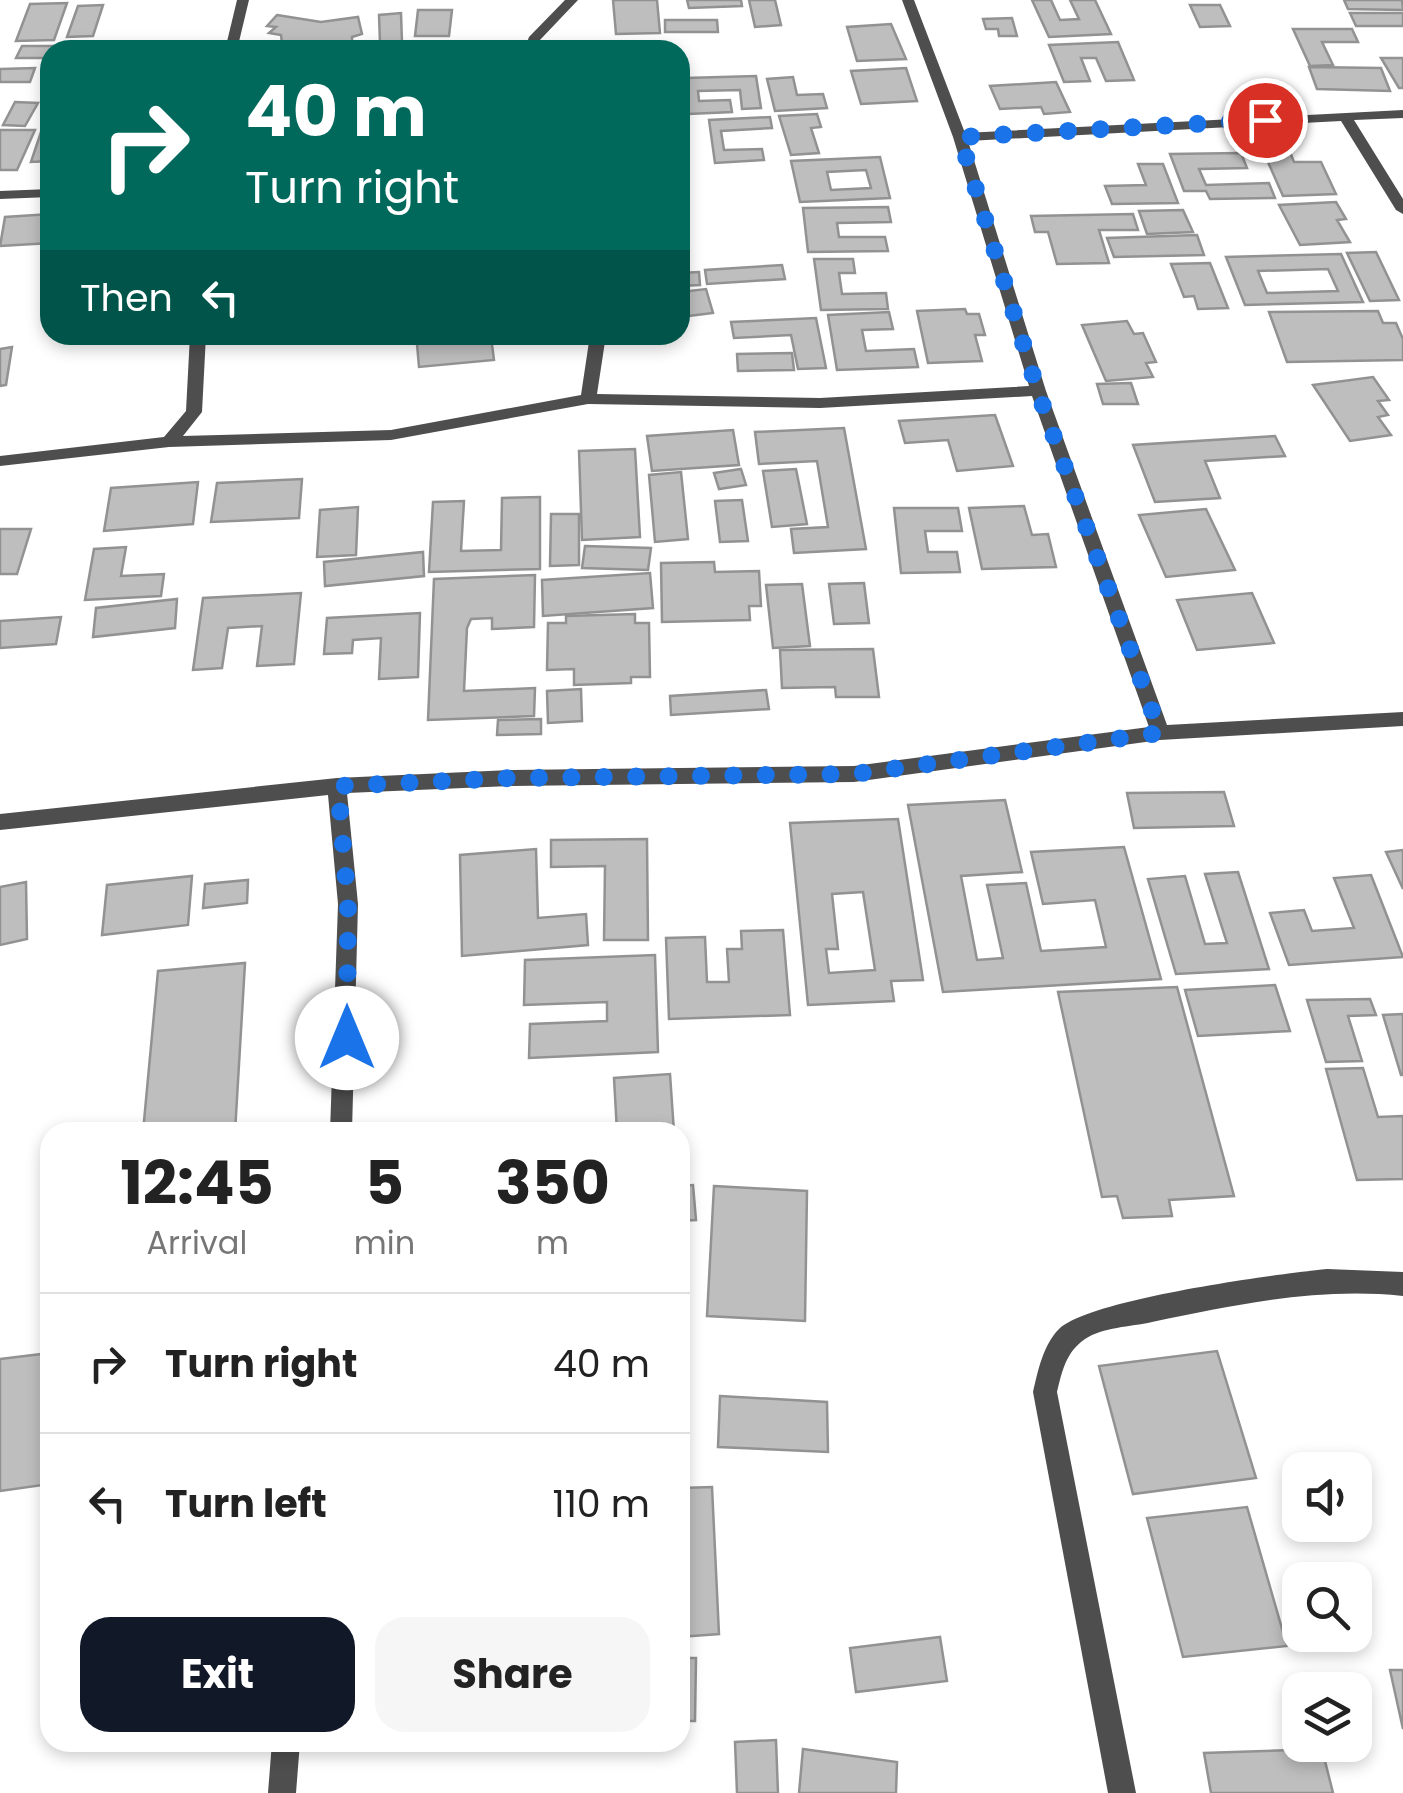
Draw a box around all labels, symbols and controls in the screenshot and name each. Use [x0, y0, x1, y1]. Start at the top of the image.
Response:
text: 40 m [245, 62, 427, 161]
pin [1223, 78, 1308, 163]
icon: right [80, 80, 210, 210]
icon: arrive [1238, 93, 1293, 148]
text: Turn right [245, 156, 459, 219]
icon: left [193, 270, 248, 325]
text: Then [80, 271, 173, 324]
position arrow [295, 986, 399, 1090]
text: 12:45 [120, 1141, 274, 1225]
text: 5 [365, 1141, 404, 1225]
text: 350 [495, 1141, 610, 1225]
text: Arrival [147, 1220, 247, 1265]
text: min [354, 1220, 415, 1265]
text: m [536, 1220, 569, 1265]
icon: right [80, 1336, 135, 1391]
text: Turn right [165, 1337, 357, 1390]
text: 40 m [553, 1337, 650, 1390]
map controls [1282, 1452, 1372, 1762]
button: sound [1282, 1452, 1372, 1542]
icon: left [80, 1476, 135, 1531]
text: Turn left [165, 1477, 327, 1530]
text: 110 m [553, 1477, 650, 1530]
button: search [1282, 1562, 1372, 1652]
button: Exit [80, 1617, 355, 1732]
button: Share [375, 1617, 650, 1732]
button: layers [1282, 1672, 1372, 1762]

